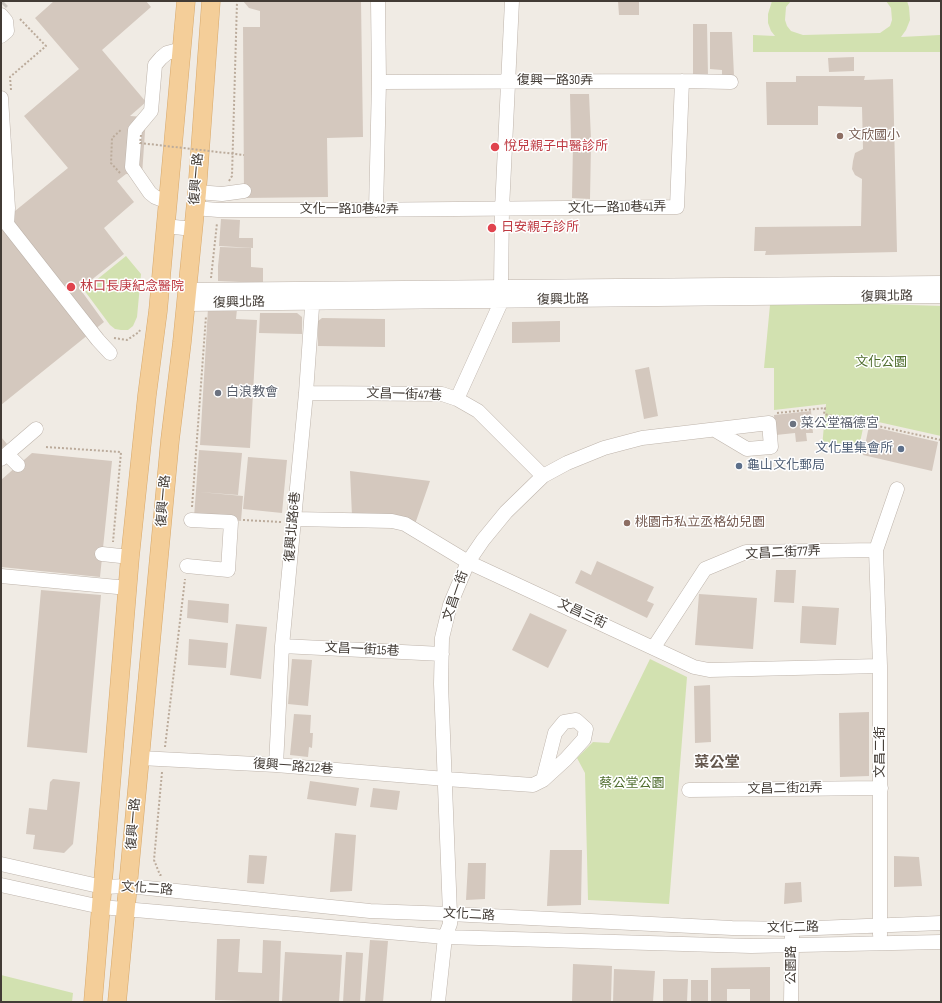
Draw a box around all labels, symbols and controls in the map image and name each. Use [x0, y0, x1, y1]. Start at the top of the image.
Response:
street label: 復興一路30弄 [517, 73, 593, 89]
place label: 文欣國小 [848, 128, 900, 144]
marker: 文欣國小 [835, 131, 845, 141]
place label: 悅兒親子中醫診所 [504, 139, 608, 155]
marker: 悅兒親子中醫診所 [489, 141, 501, 153]
street label: 復興一路 [187, 152, 207, 206]
street label: 文化一路10巷41弄 [568, 199, 666, 217]
street label: 文化一路10巷42弄 [299, 202, 399, 218]
place label: 日安親子診所 [501, 220, 579, 236]
marker: 日安親子診所 [486, 222, 498, 234]
place label: 林口長庚紀念醫院 [80, 279, 184, 295]
marker: 林口長庚紀念醫院 [65, 281, 77, 293]
street label: 復興北路 [861, 289, 913, 305]
street label: 復興北路 [537, 292, 589, 308]
street label: 復興北路 [213, 295, 265, 311]
park label: 文化公園 [855, 355, 907, 371]
place label: 白浪教會 [226, 385, 278, 401]
street label: 文昌一街47巷 [366, 386, 442, 404]
marker: 白浪教會 [213, 388, 223, 398]
place label: 菜公堂福德宮 [801, 416, 879, 432]
marker: 菜公堂福德宮 [788, 419, 798, 429]
place label: 文化里集會所 [815, 441, 893, 457]
marker: 文化里集會所 [896, 444, 906, 454]
place label: 龜山文化郵局 [747, 458, 825, 474]
marker: 龜山文化郵局 [734, 461, 744, 471]
street label: 復興一路 [154, 474, 174, 528]
street label: 復興北路6巷 [282, 491, 304, 563]
place label: 桃園市私立丞格幼兒園 [635, 515, 765, 531]
marker: 桃園市私立丞格幼兒園 [622, 518, 632, 528]
street label: 文昌二街77弄 [745, 543, 821, 563]
street label: 文昌一街 [440, 569, 472, 623]
street label: 文昌三街 [555, 596, 609, 632]
street label: 文昌一街15巷 [324, 640, 400, 660]
street label: 文昌二街 [873, 726, 889, 778]
district label: 菜公堂 [695, 754, 739, 772]
street label: 復興一路212巷 [252, 756, 334, 778]
park label: 蔡公堂公園 [600, 776, 664, 792]
street label: 文昌二街21弄 [747, 781, 823, 797]
street label: 復興一路 [124, 797, 144, 851]
street label: 文化二路 [121, 879, 173, 899]
street label: 文化二路 [443, 906, 495, 924]
street label: 文化二路 [767, 920, 819, 936]
street label: 公園路 [784, 946, 800, 984]

